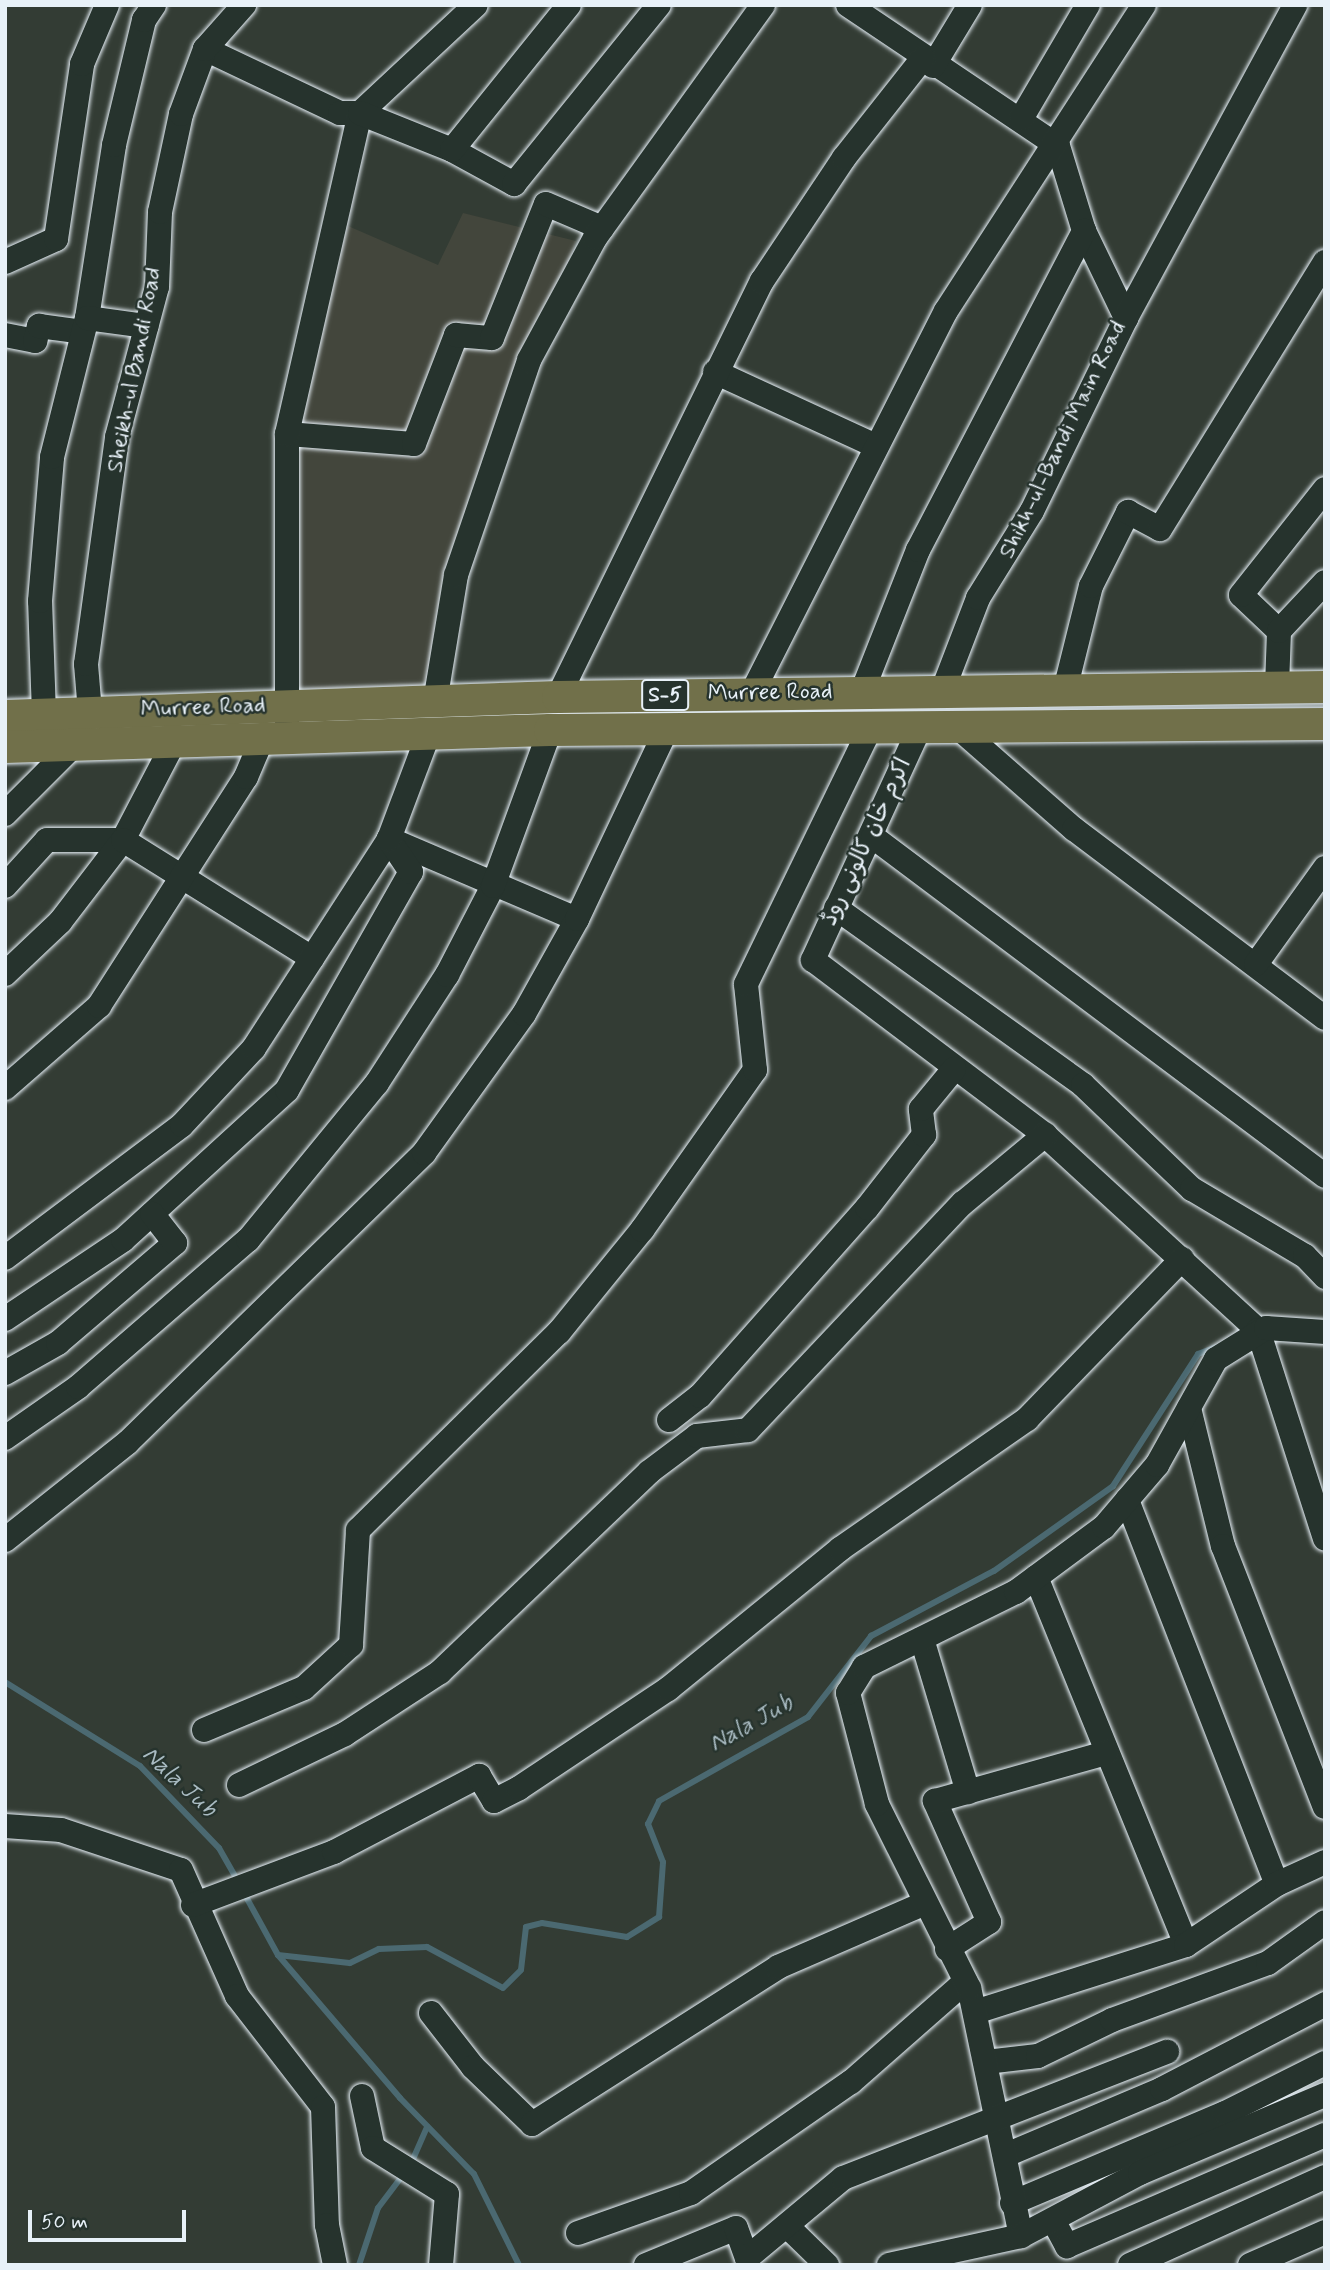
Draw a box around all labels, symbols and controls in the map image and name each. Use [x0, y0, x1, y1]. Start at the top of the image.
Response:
street label: Sheikh-ul Bandi Road [102, 266, 168, 474]
street label: Shikh-ul-Bandi Main Road [995, 319, 1131, 561]
road number: S-5 [640, 678, 690, 712]
street label: Murree Road [707, 678, 833, 708]
street label: Murree Road [140, 692, 266, 724]
street label: اکرم خان کالونی روڈ [816, 754, 918, 930]
water label: Nala Jub [704, 1689, 798, 1759]
water label: Nala Jub [136, 1740, 222, 1824]
scale bar [32, 2196, 189, 2240]
text: 50 m [41, 2208, 88, 2236]

